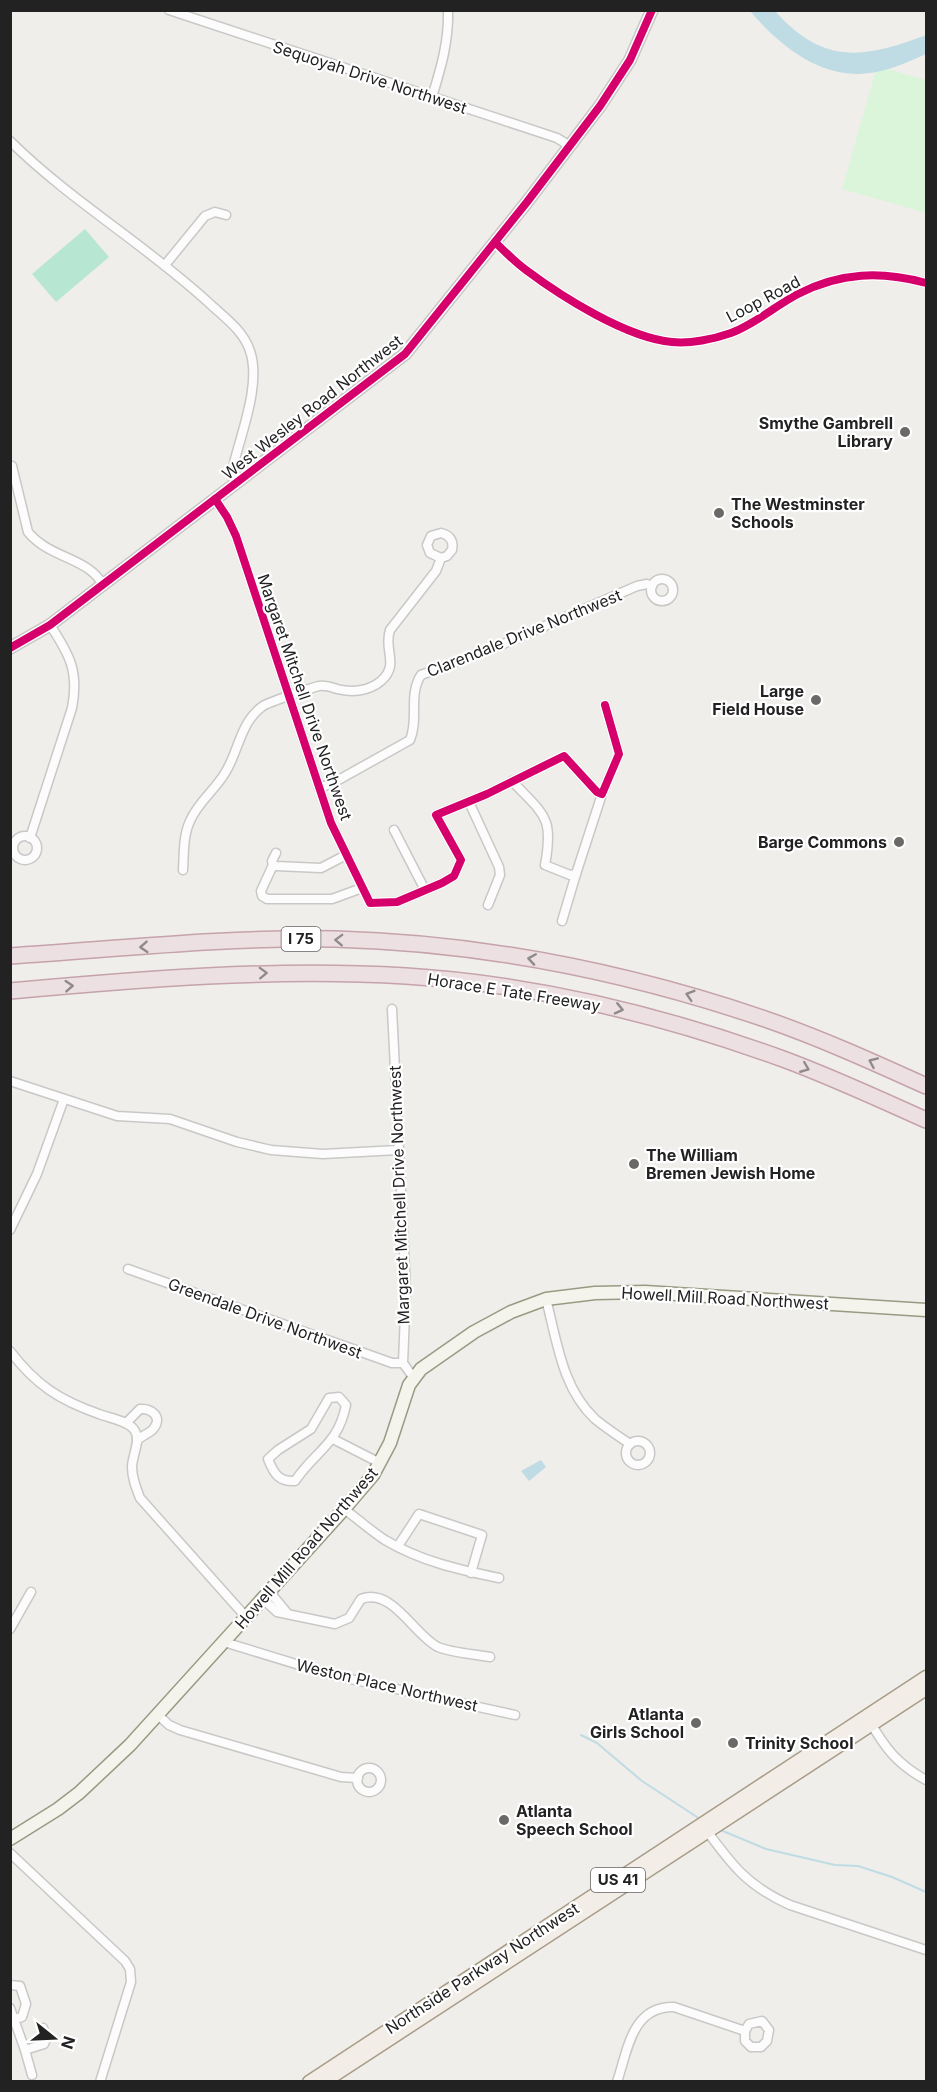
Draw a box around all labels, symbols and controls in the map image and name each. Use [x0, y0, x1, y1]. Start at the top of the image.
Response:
street label: Sequoyah Drive Northwest [271, 36, 469, 118]
street label: Loop Road [722, 271, 804, 327]
street label: West Wesley Road Northwest [218, 330, 406, 484]
place label: Smythe Gambrell Library [759, 413, 893, 451]
marker: Smythe Gambrell Library [898, 425, 912, 439]
place label: The Westminster Schools [731, 494, 865, 532]
marker: The Westminster Schools [712, 506, 726, 520]
street label: Margaret Mitchell Drive Northwest [253, 571, 357, 823]
street label: Clarendale Drive Northwest [424, 585, 624, 681]
place label: Large Field House [712, 681, 804, 719]
marker: Large Field House [809, 693, 823, 707]
place label: Barge Commons [758, 832, 887, 852]
marker: Barge Commons [892, 835, 906, 849]
road number: I 75 [282, 927, 320, 951]
one-way arrow [334, 933, 343, 946]
one-way arrow [139, 941, 148, 954]
one-way arrow [528, 953, 538, 966]
one-way arrow [259, 967, 268, 980]
street label: Horace E Tate Freeway [426, 968, 602, 1016]
one-way arrow [64, 980, 73, 993]
one-way arrow [685, 990, 696, 1002]
one-way arrow [614, 1002, 624, 1015]
one-way arrow [868, 1057, 879, 1069]
one-way arrow [799, 1061, 810, 1073]
street label: Margaret Mitchell Drive Northwest [384, 1065, 414, 1325]
place label: The William Bremen Jewish Home [646, 1145, 815, 1183]
marker: The William Bremen Jewish Home [627, 1157, 641, 1171]
street label: Greendale Drive Northwest [165, 1274, 365, 1362]
street label: Howell Mill Road Northwest [621, 1283, 829, 1313]
street label: Howell Mill Road Northwest [230, 1463, 382, 1633]
street label: Weston Place Northwest [294, 1654, 480, 1716]
place label: Atlanta Girls School [590, 1704, 684, 1742]
marker: Atlanta Girls School [689, 1716, 703, 1730]
place label: Trinity School [745, 1733, 853, 1753]
marker: Trinity School [726, 1736, 740, 1750]
place label: Atlanta Speech School [516, 1801, 633, 1839]
marker: Atlanta Speech School [497, 1813, 511, 1827]
road number: US 41 [591, 1868, 645, 1892]
street label: Northside Parkway Northwest [382, 1898, 582, 2038]
north arrow [24, 2008, 84, 2068]
text: N [57, 2034, 80, 2052]

